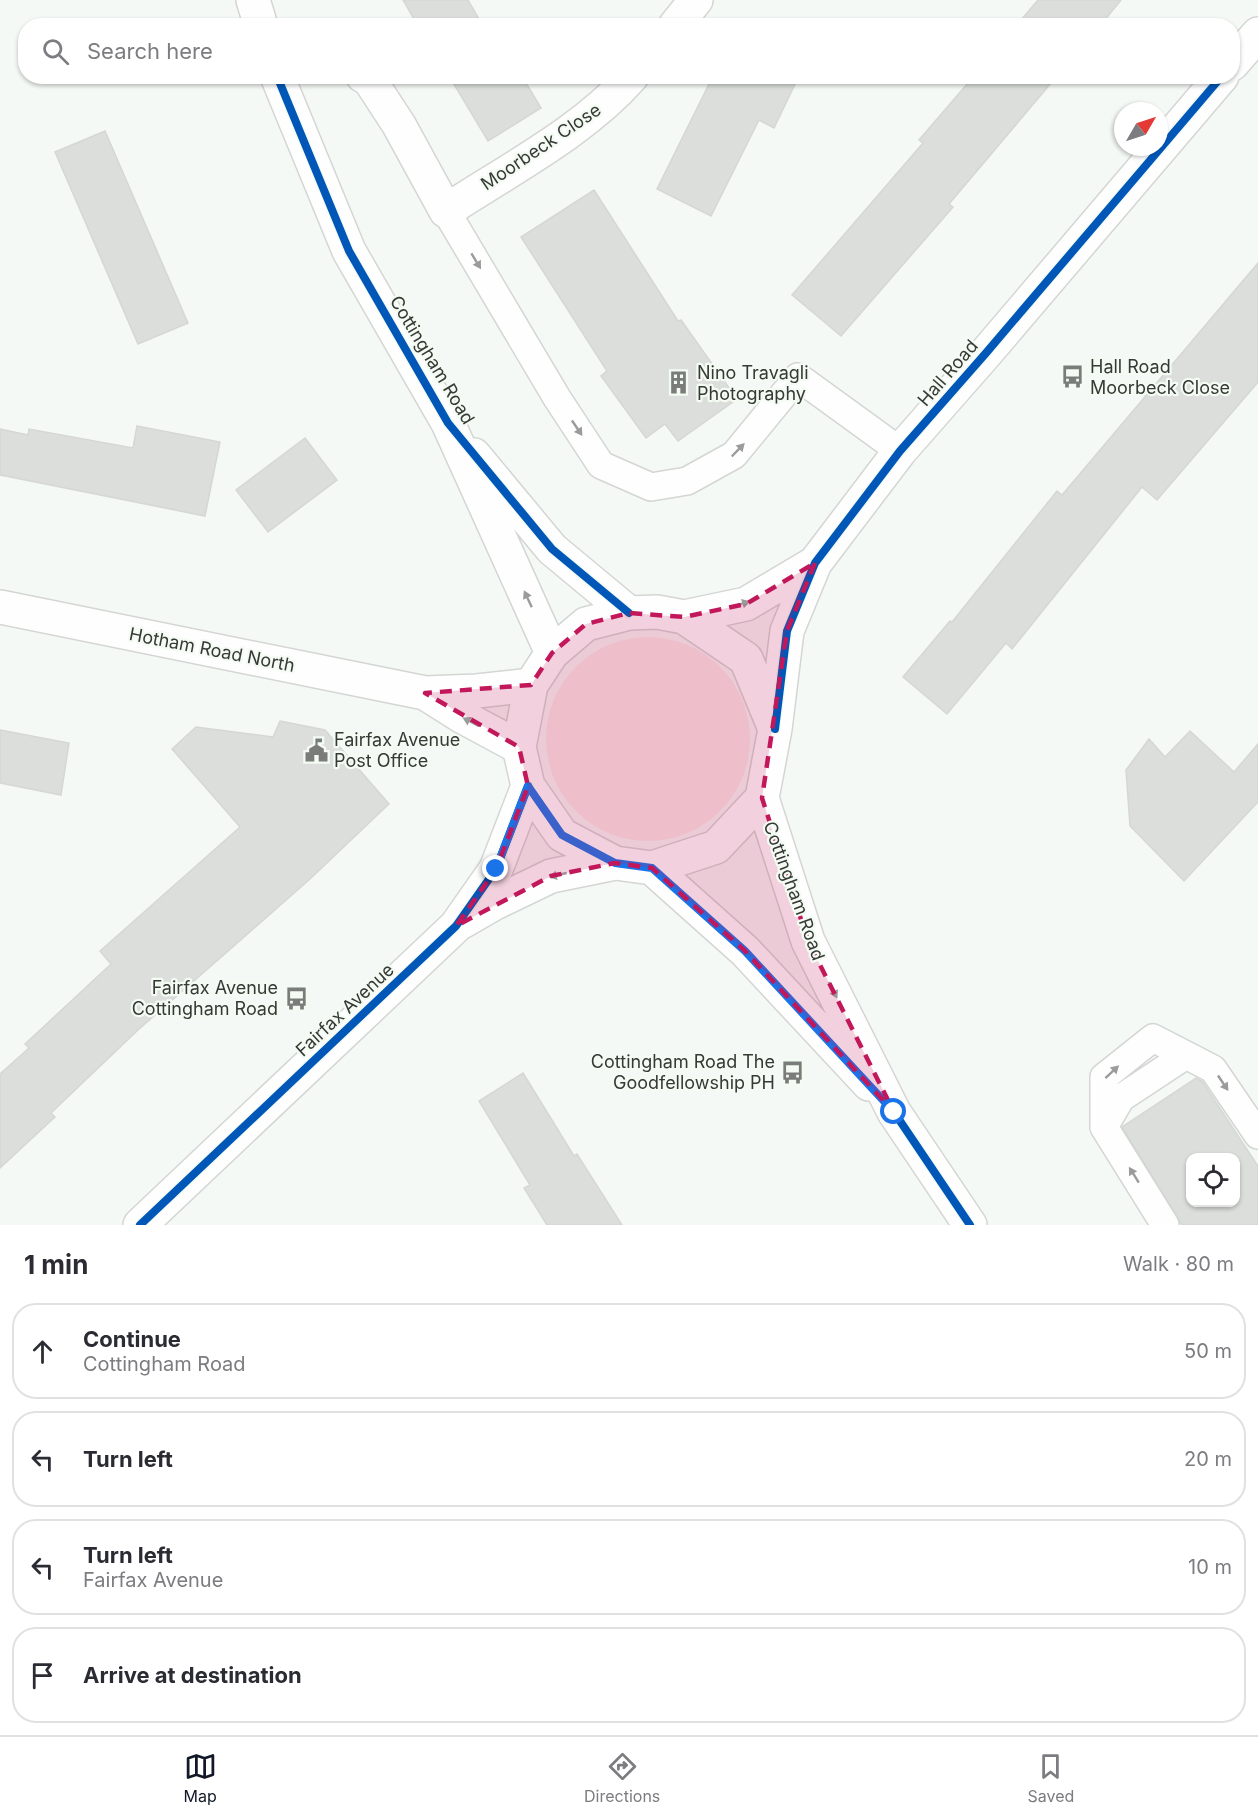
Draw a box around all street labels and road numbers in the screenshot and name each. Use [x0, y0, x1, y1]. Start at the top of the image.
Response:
street label: Moorbeck Close [477, 99, 605, 194]
street label: Cottingham Road [386, 292, 479, 428]
street label: Hall Road [913, 335, 982, 410]
street label: Hotham Road North [128, 623, 297, 676]
street label: Cottingham Road [760, 818, 829, 963]
street label: Fairfax Avenue [291, 959, 398, 1060]

